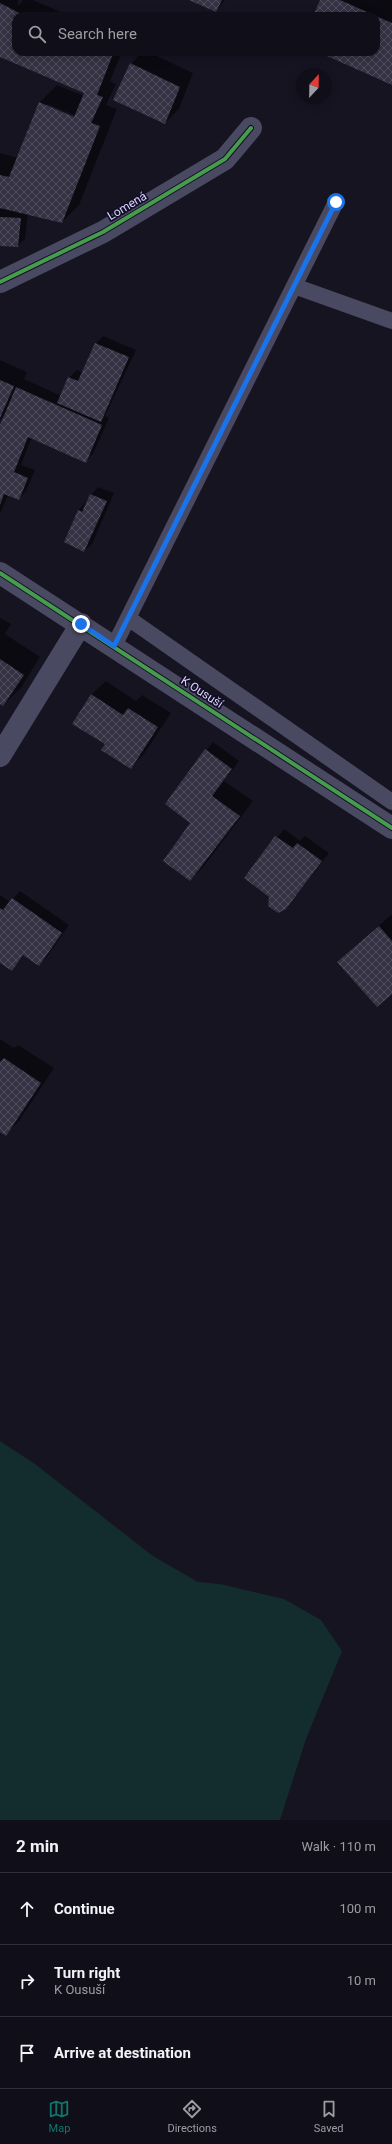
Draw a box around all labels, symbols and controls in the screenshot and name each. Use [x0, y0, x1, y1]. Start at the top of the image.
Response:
search box [12, 12, 380, 56]
icon: search [26, 23, 48, 45]
text: Search here [58, 25, 137, 43]
north arrow [296, 68, 332, 104]
street label: Lomená [105, 189, 149, 223]
route start [327, 193, 345, 211]
route end [72, 615, 90, 633]
street label: K Ousuší [178, 673, 227, 711]
text: 2 min [16, 1836, 59, 1856]
text: Walk · 110 m [301, 1839, 376, 1854]
icon: ahead [16, 1898, 38, 1920]
text: Continue [54, 1900, 115, 1918]
text: 100 m [339, 1901, 376, 1916]
text: Turn right [54, 1964, 120, 1982]
icon: right [16, 1970, 38, 1992]
text: 10 m [347, 1973, 376, 1988]
text: K Ousuší [54, 1982, 105, 1997]
icon: arrive [16, 2042, 38, 2064]
text: Arrive at destination [54, 2044, 191, 2062]
tab: Map [48, 2098, 70, 2135]
tab: Directions [167, 2098, 217, 2135]
tab: Saved [314, 2098, 344, 2135]

